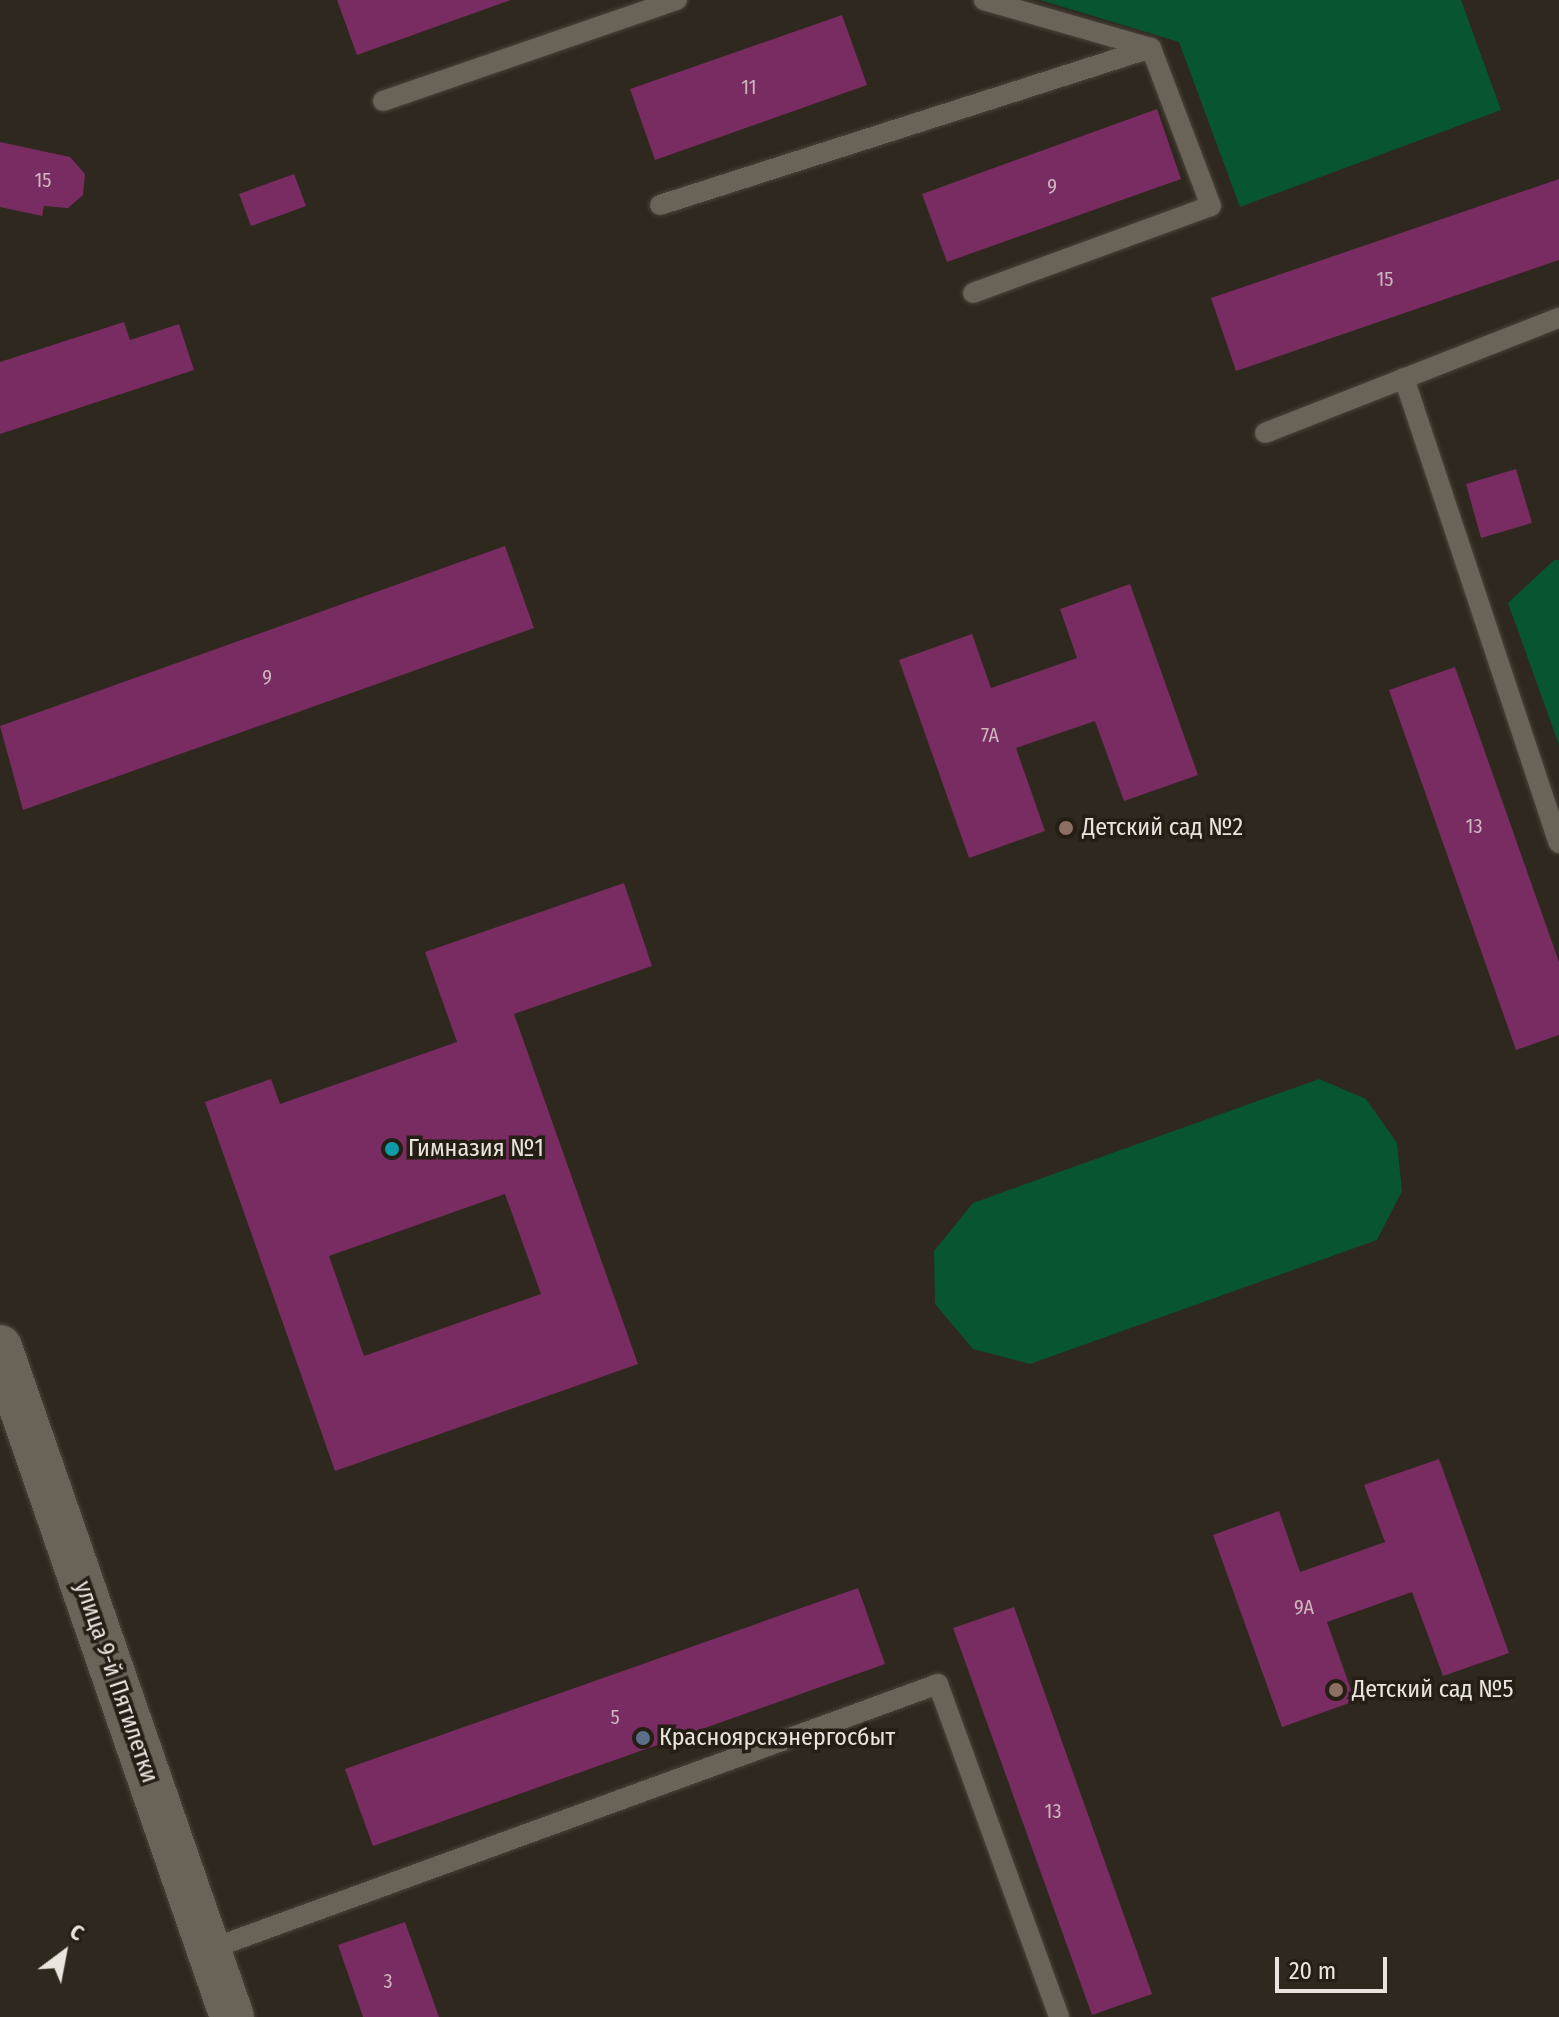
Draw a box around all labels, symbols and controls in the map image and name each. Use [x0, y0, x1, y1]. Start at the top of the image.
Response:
house number: 11 [741, 75, 757, 99]
house number: 15 [35, 168, 51, 192]
house number: 9 [1047, 174, 1057, 198]
house number: 15 [1377, 267, 1393, 291]
house number: 9 [262, 665, 272, 689]
house number: 7А [981, 723, 999, 747]
place label: Детский сад №2 [1082, 814, 1243, 842]
house number: 13 [1466, 814, 1482, 838]
marker: Детский сад №2 [1057, 819, 1075, 837]
place label: Гимназия №1 [408, 1135, 544, 1163]
marker: Гимназия №1 [383, 1140, 401, 1158]
street label: улица 9-й Пятилетки [68, 1577, 164, 1787]
house number: 9А [1294, 1595, 1314, 1619]
place label: Детский сад №5 [1352, 1676, 1513, 1704]
marker: Детский сад №5 [1327, 1681, 1345, 1699]
house number: 5 [610, 1705, 620, 1729]
place label: Красноярскэнергосбыт [659, 1724, 895, 1752]
marker: Красноярскэнергосбыт [634, 1729, 652, 1747]
house number: 13 [1045, 1799, 1061, 1823]
north arrow [24, 1913, 104, 1993]
text: С [65, 1918, 89, 1947]
scale bar [1279, 1941, 1391, 1991]
text: 20 m [1289, 1957, 1336, 1985]
house number: 3 [383, 1969, 393, 1993]

